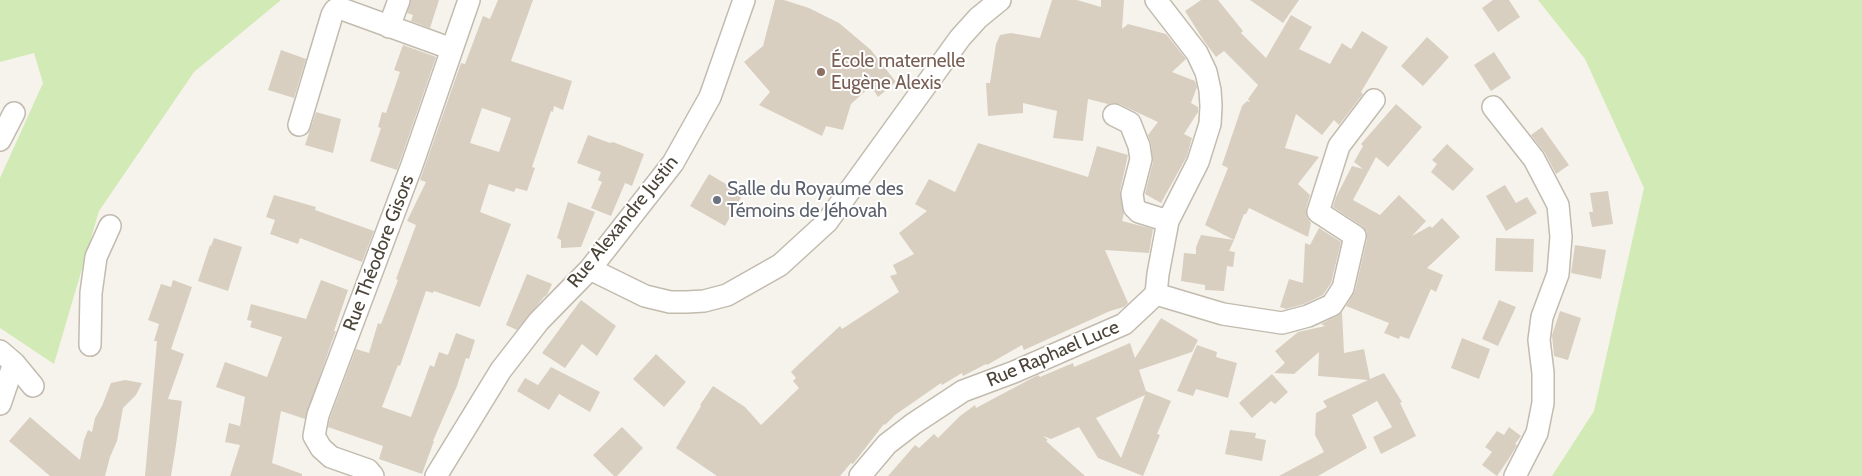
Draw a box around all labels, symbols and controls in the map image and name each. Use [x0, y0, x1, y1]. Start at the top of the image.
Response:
place label: École maternelle Eugène Alexis [831, 50, 965, 94]
marker: École maternelle Eugène Alexis [815, 66, 827, 78]
street label: Rue Alexandre Justin [563, 151, 683, 293]
street label: Rue Théodore Gisors [339, 172, 419, 334]
place label: Salle du Royaume des Témoins de Jéhovah [727, 178, 904, 222]
marker: Salle du Royaume des Témoins de Jéhovah [711, 194, 723, 206]
street label: Rue Raphael Luce [983, 316, 1123, 392]

